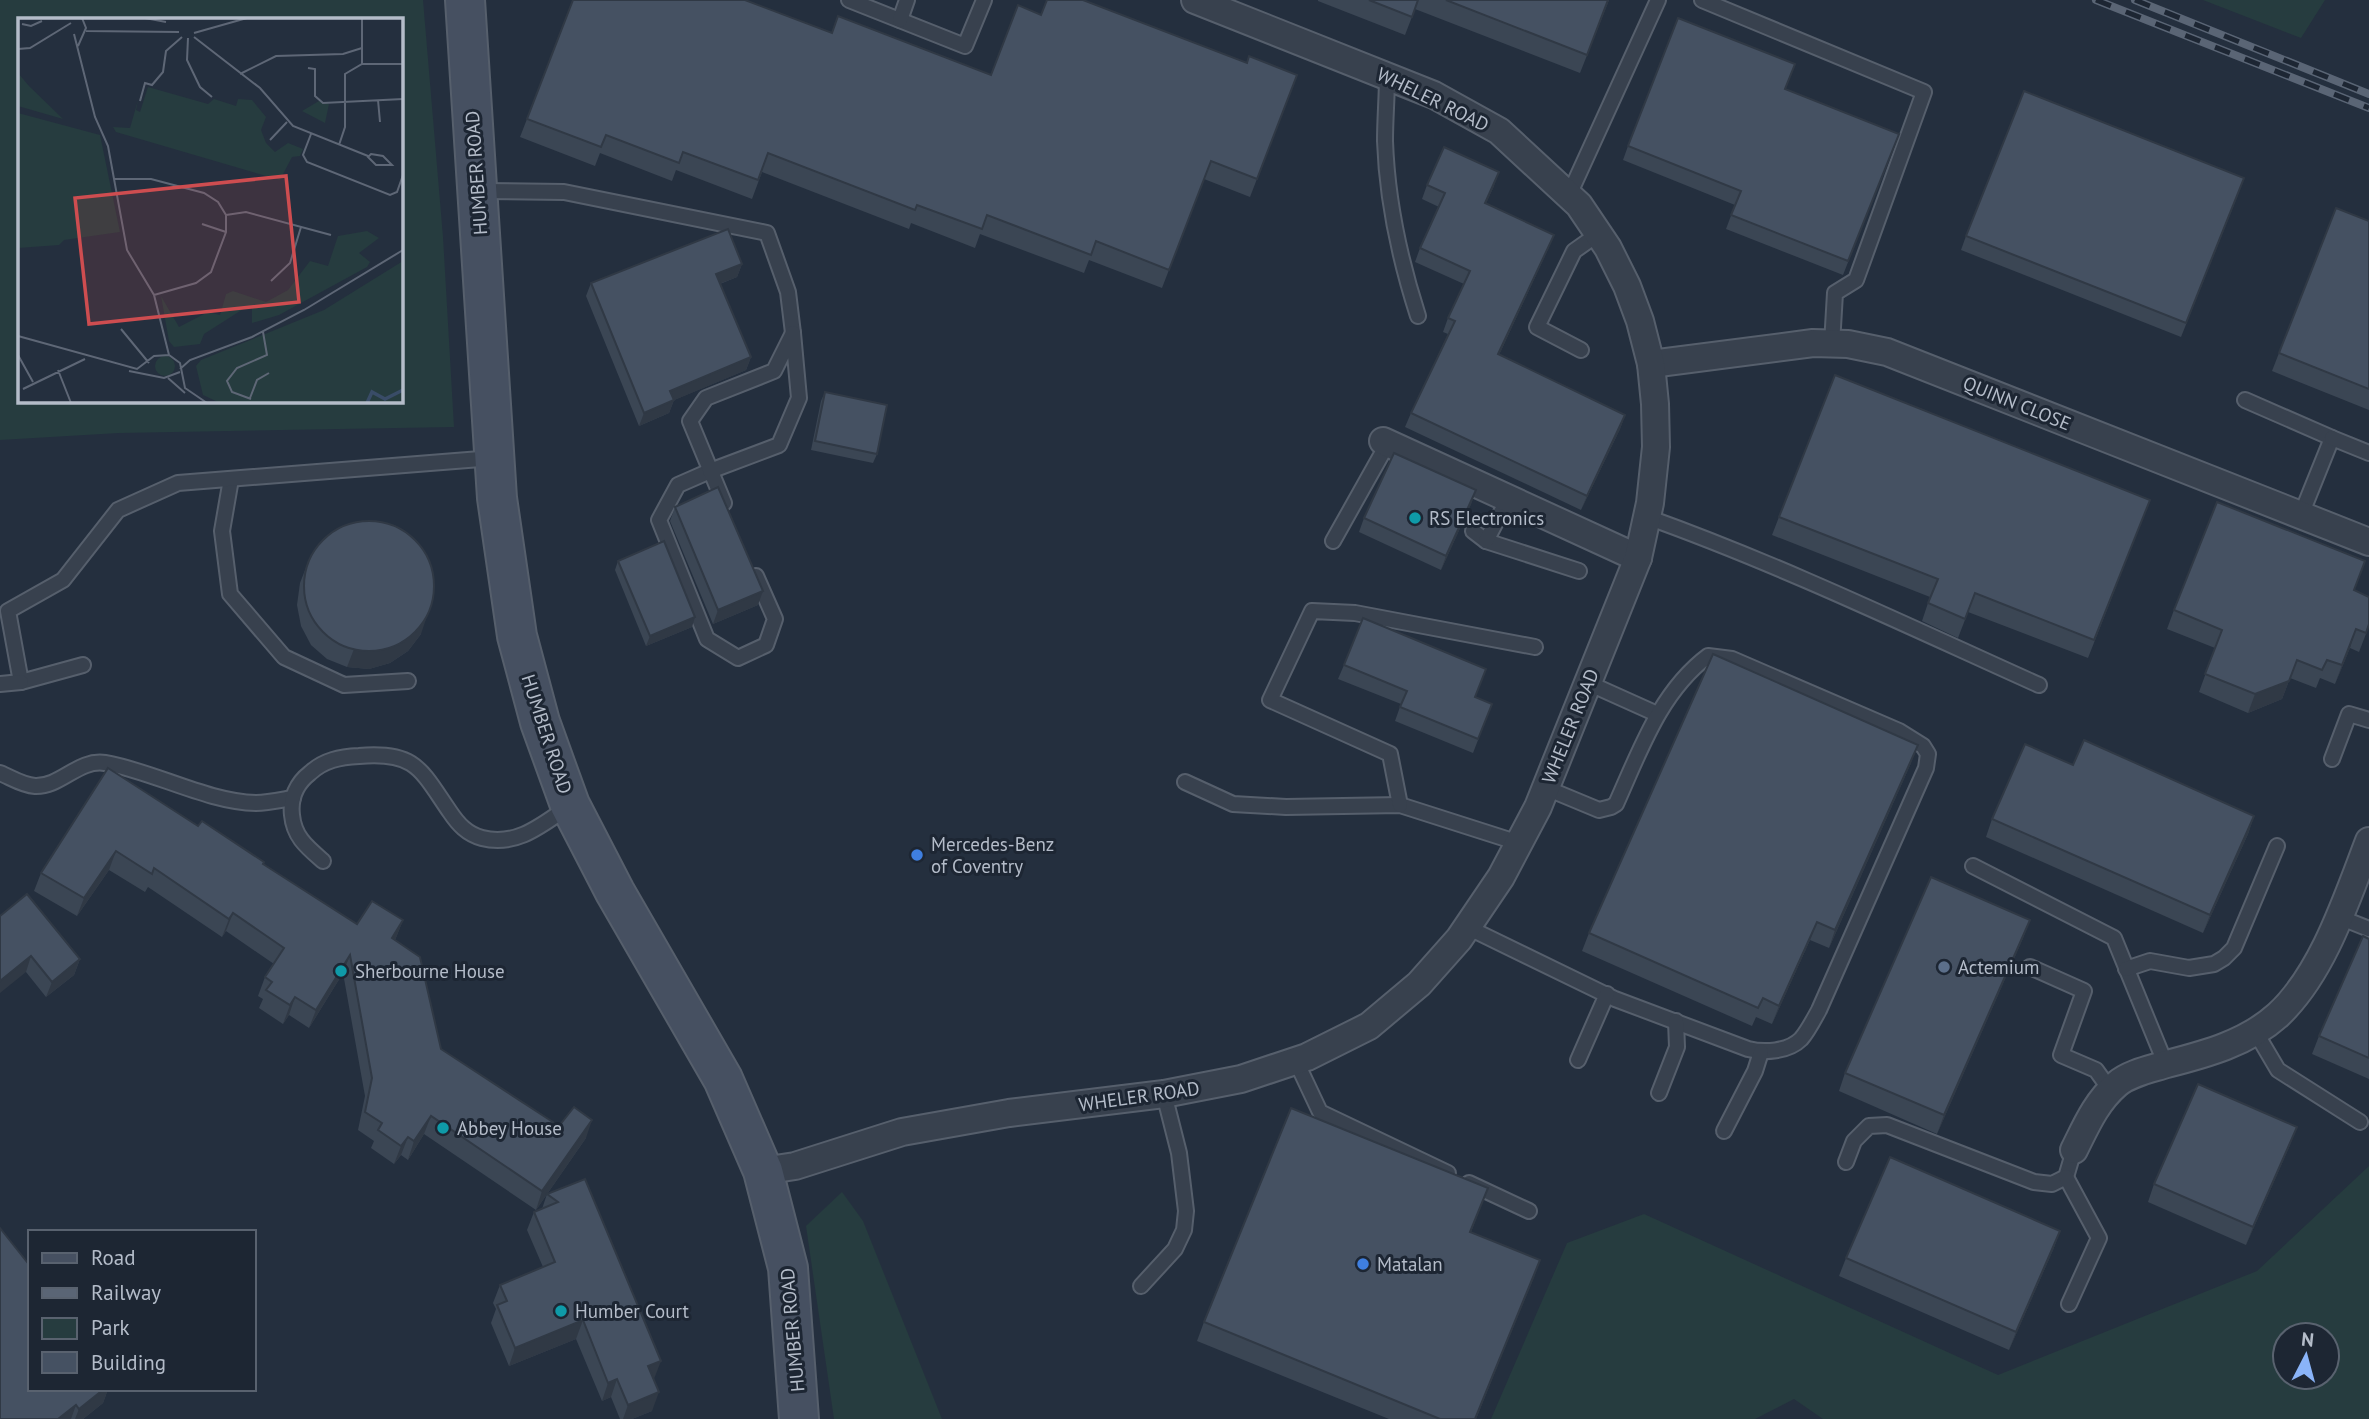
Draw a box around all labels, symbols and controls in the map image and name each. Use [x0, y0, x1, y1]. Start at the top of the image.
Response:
inset map [18, 18, 402, 402]
street label: WHELER ROAD [1373, 62, 1493, 136]
street label: HUMBER ROAD [460, 110, 492, 236]
street label: QUINN CLOSE [1960, 370, 2074, 436]
place label: RS Electronics [1429, 506, 1544, 530]
marker: RS Electronics [1407, 510, 1423, 526]
street label: WHELER ROAD [1536, 665, 1604, 787]
street label: HUMBER ROAD [516, 671, 578, 797]
place label: Mercedes-Benz of Coventry [931, 832, 1054, 878]
marker: Mercedes-Benz of Coventry [909, 847, 925, 863]
place label: Actemium [1958, 955, 2040, 979]
place label: Sherbourne House [355, 959, 505, 983]
marker: Actemium [1936, 959, 1952, 975]
marker: Sherbourne House [333, 963, 349, 979]
street label: WHELER ROAD [1077, 1076, 1201, 1116]
place label: Abbey House [457, 1116, 562, 1140]
marker: Abbey House [435, 1120, 451, 1136]
legend [28, 1230, 256, 1391]
text: Road [91, 1244, 135, 1271]
place label: Matalan [1377, 1252, 1443, 1276]
marker: Matalan [1355, 1256, 1371, 1272]
street label: HUMBER ROAD [775, 1267, 809, 1393]
text: Railway [91, 1279, 161, 1306]
place label: Humber Court [575, 1299, 690, 1323]
marker: Humber Court [553, 1303, 569, 1319]
text: Park [91, 1314, 130, 1341]
north arrow [2271, 1321, 2341, 1391]
text: N [2300, 1327, 2315, 1352]
text: Building [91, 1349, 166, 1376]

